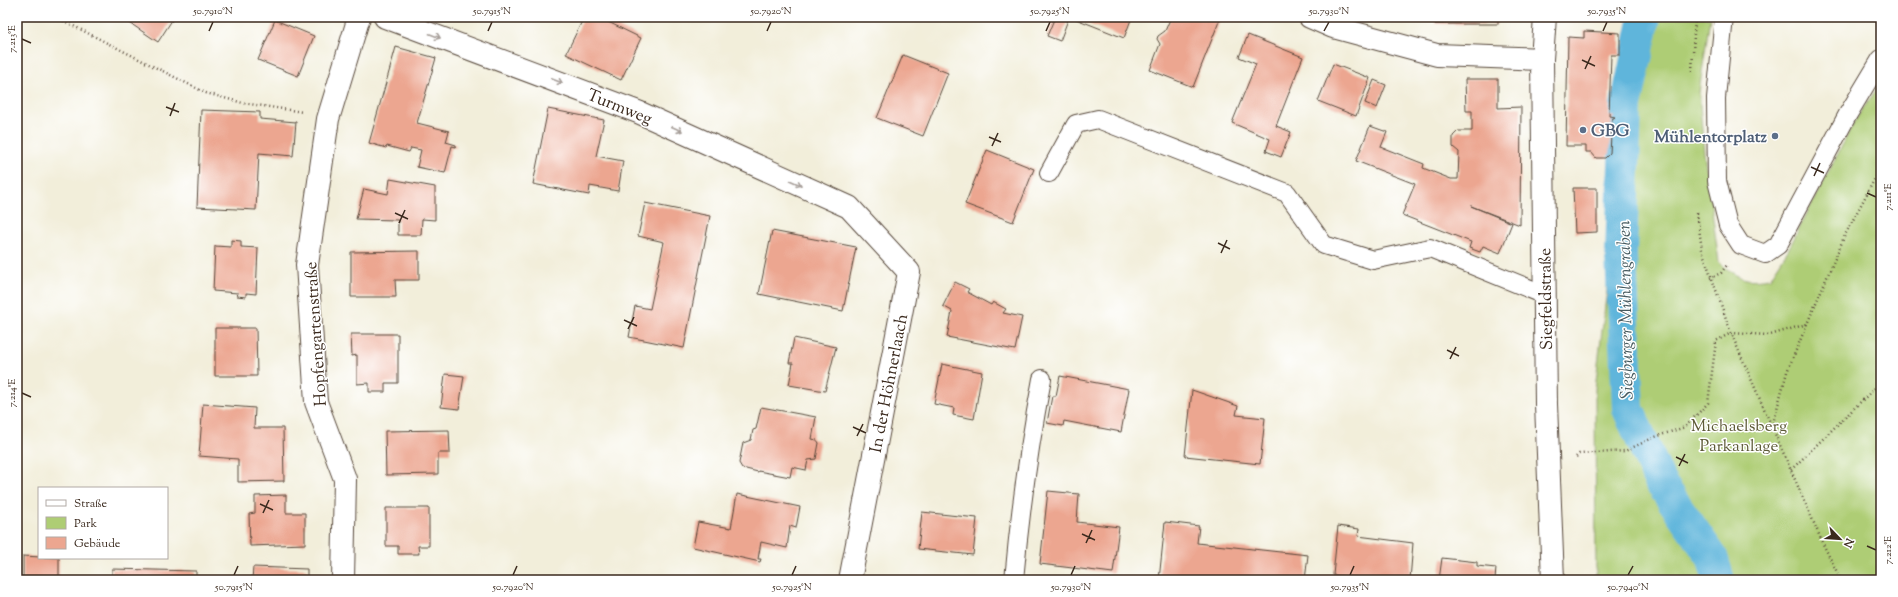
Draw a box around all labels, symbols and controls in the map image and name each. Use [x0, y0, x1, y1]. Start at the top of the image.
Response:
text: 50.7910°N [192, 4, 233, 19]
text: 50.7915°N [472, 4, 511, 19]
text: 50.7920°N [750, 4, 792, 19]
text: 50.7925°N [1029, 4, 1070, 19]
text: 50.7930°N [1308, 4, 1349, 19]
text: 50.7935°N [1587, 4, 1626, 19]
text: 7.213°E [5, 25, 20, 53]
one-way arrow [428, 32, 440, 40]
one-way arrow [550, 78, 562, 86]
street label: Turmweg [583, 84, 656, 132]
place label: GBG [1591, 120, 1630, 144]
marker: GBG [1578, 125, 1588, 135]
one-way arrow [671, 126, 683, 134]
place label: Mühlentorplatz [1654, 126, 1768, 150]
marker: Mühlentorplatz [1770, 131, 1780, 141]
one-way arrow [789, 180, 801, 187]
text: 7.211°E [1881, 183, 1896, 211]
water label: Siegburger Mühlengraben [1612, 220, 1642, 400]
street label: Siegfeldstraße [1534, 248, 1560, 350]
street label: Hopfengartenstraße [300, 261, 334, 407]
street label: In der Höhnerlaach [865, 312, 915, 455]
text: 7.214°E [5, 379, 20, 407]
park label: Michaelsberg Parkanlage [1691, 415, 1787, 459]
legend [38, 487, 168, 559]
text: Straße [74, 495, 108, 513]
text: Park [74, 515, 97, 533]
north arrow [1820, 519, 1860, 559]
text: Gebäude [74, 535, 121, 553]
text: N [1839, 535, 1858, 550]
text: 7.212°E [1881, 536, 1896, 564]
text: 50.7915°N [214, 580, 253, 595]
text: 50.7920°N [492, 580, 534, 595]
text: 50.7925°N [771, 580, 812, 595]
text: 50.7930°N [1050, 580, 1091, 595]
text: 50.7935°N [1330, 580, 1369, 595]
text: 50.7940°N [1606, 580, 1649, 595]

